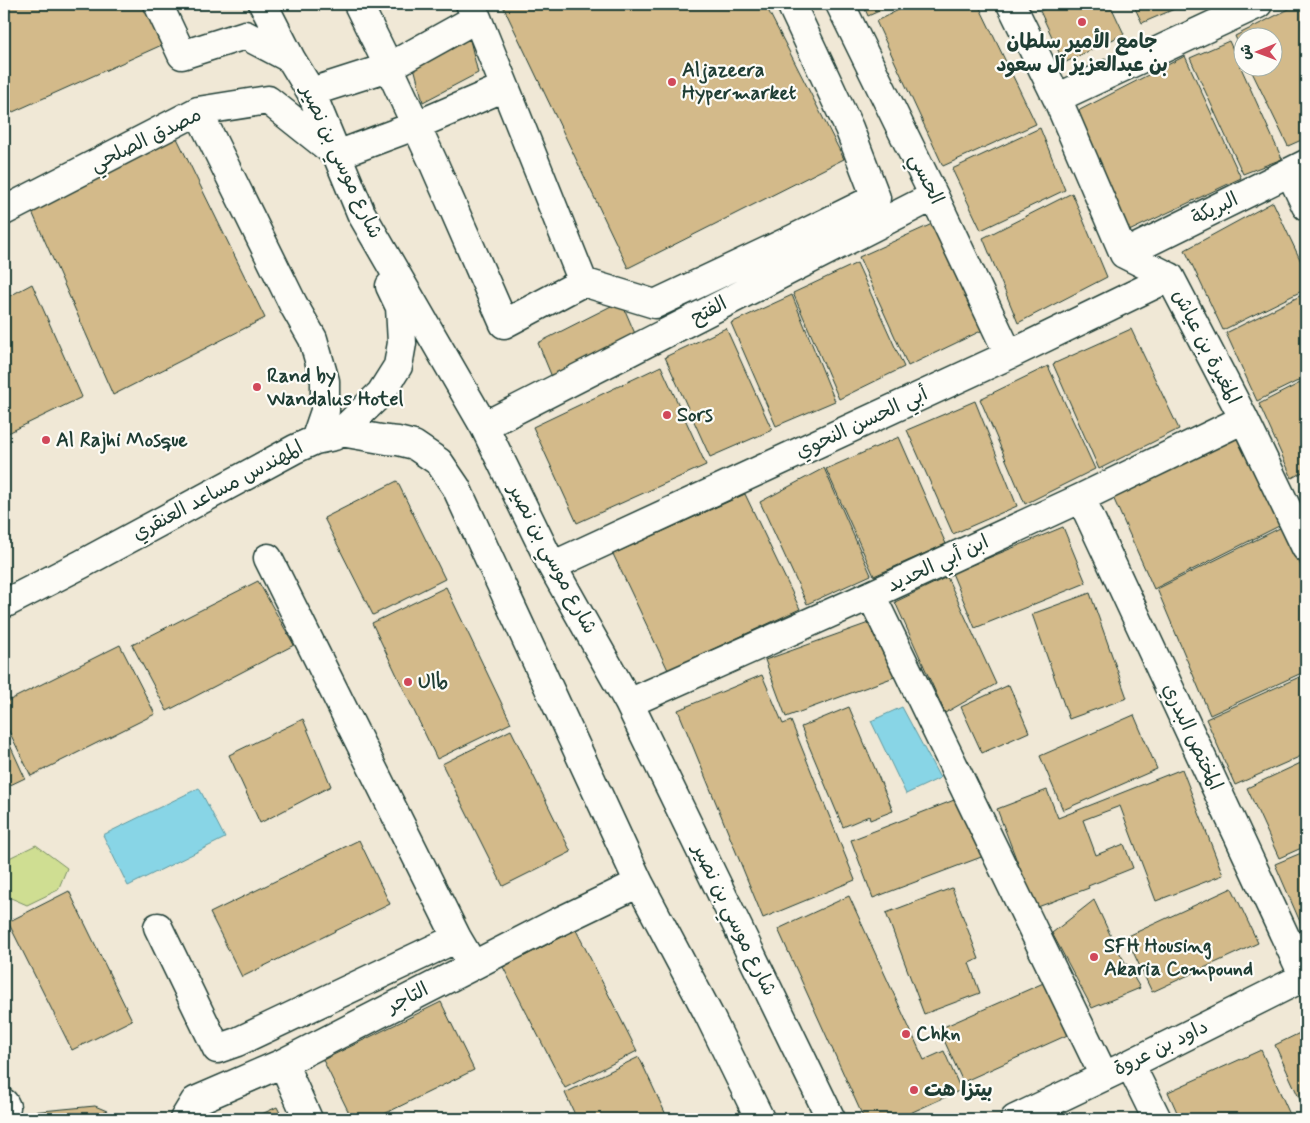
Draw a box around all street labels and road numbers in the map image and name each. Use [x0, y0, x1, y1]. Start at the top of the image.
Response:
street label: شارع موسي بن نصير [290, 79, 388, 244]
street label: مصدق الصلحي [86, 101, 207, 181]
street label: الحسي [899, 149, 950, 211]
street label: البريكة [1187, 186, 1243, 232]
street label: المغيرة بن عياش [1165, 285, 1247, 409]
street label: الفتح [686, 290, 732, 332]
street label: أبي الحسن النحوي [792, 381, 934, 468]
street label: المهندس مساعد العنقري [128, 435, 308, 547]
street label: شارع موسي بن نصير [497, 477, 603, 640]
street label: ابن أبي الحديد [883, 529, 994, 602]
street label: المختص البدري [1155, 679, 1229, 795]
street label: شارع موسي بن نصير [682, 837, 783, 1002]
street label: التاجر [381, 976, 433, 1021]
street label: داود بن عروة [1109, 1013, 1213, 1083]

